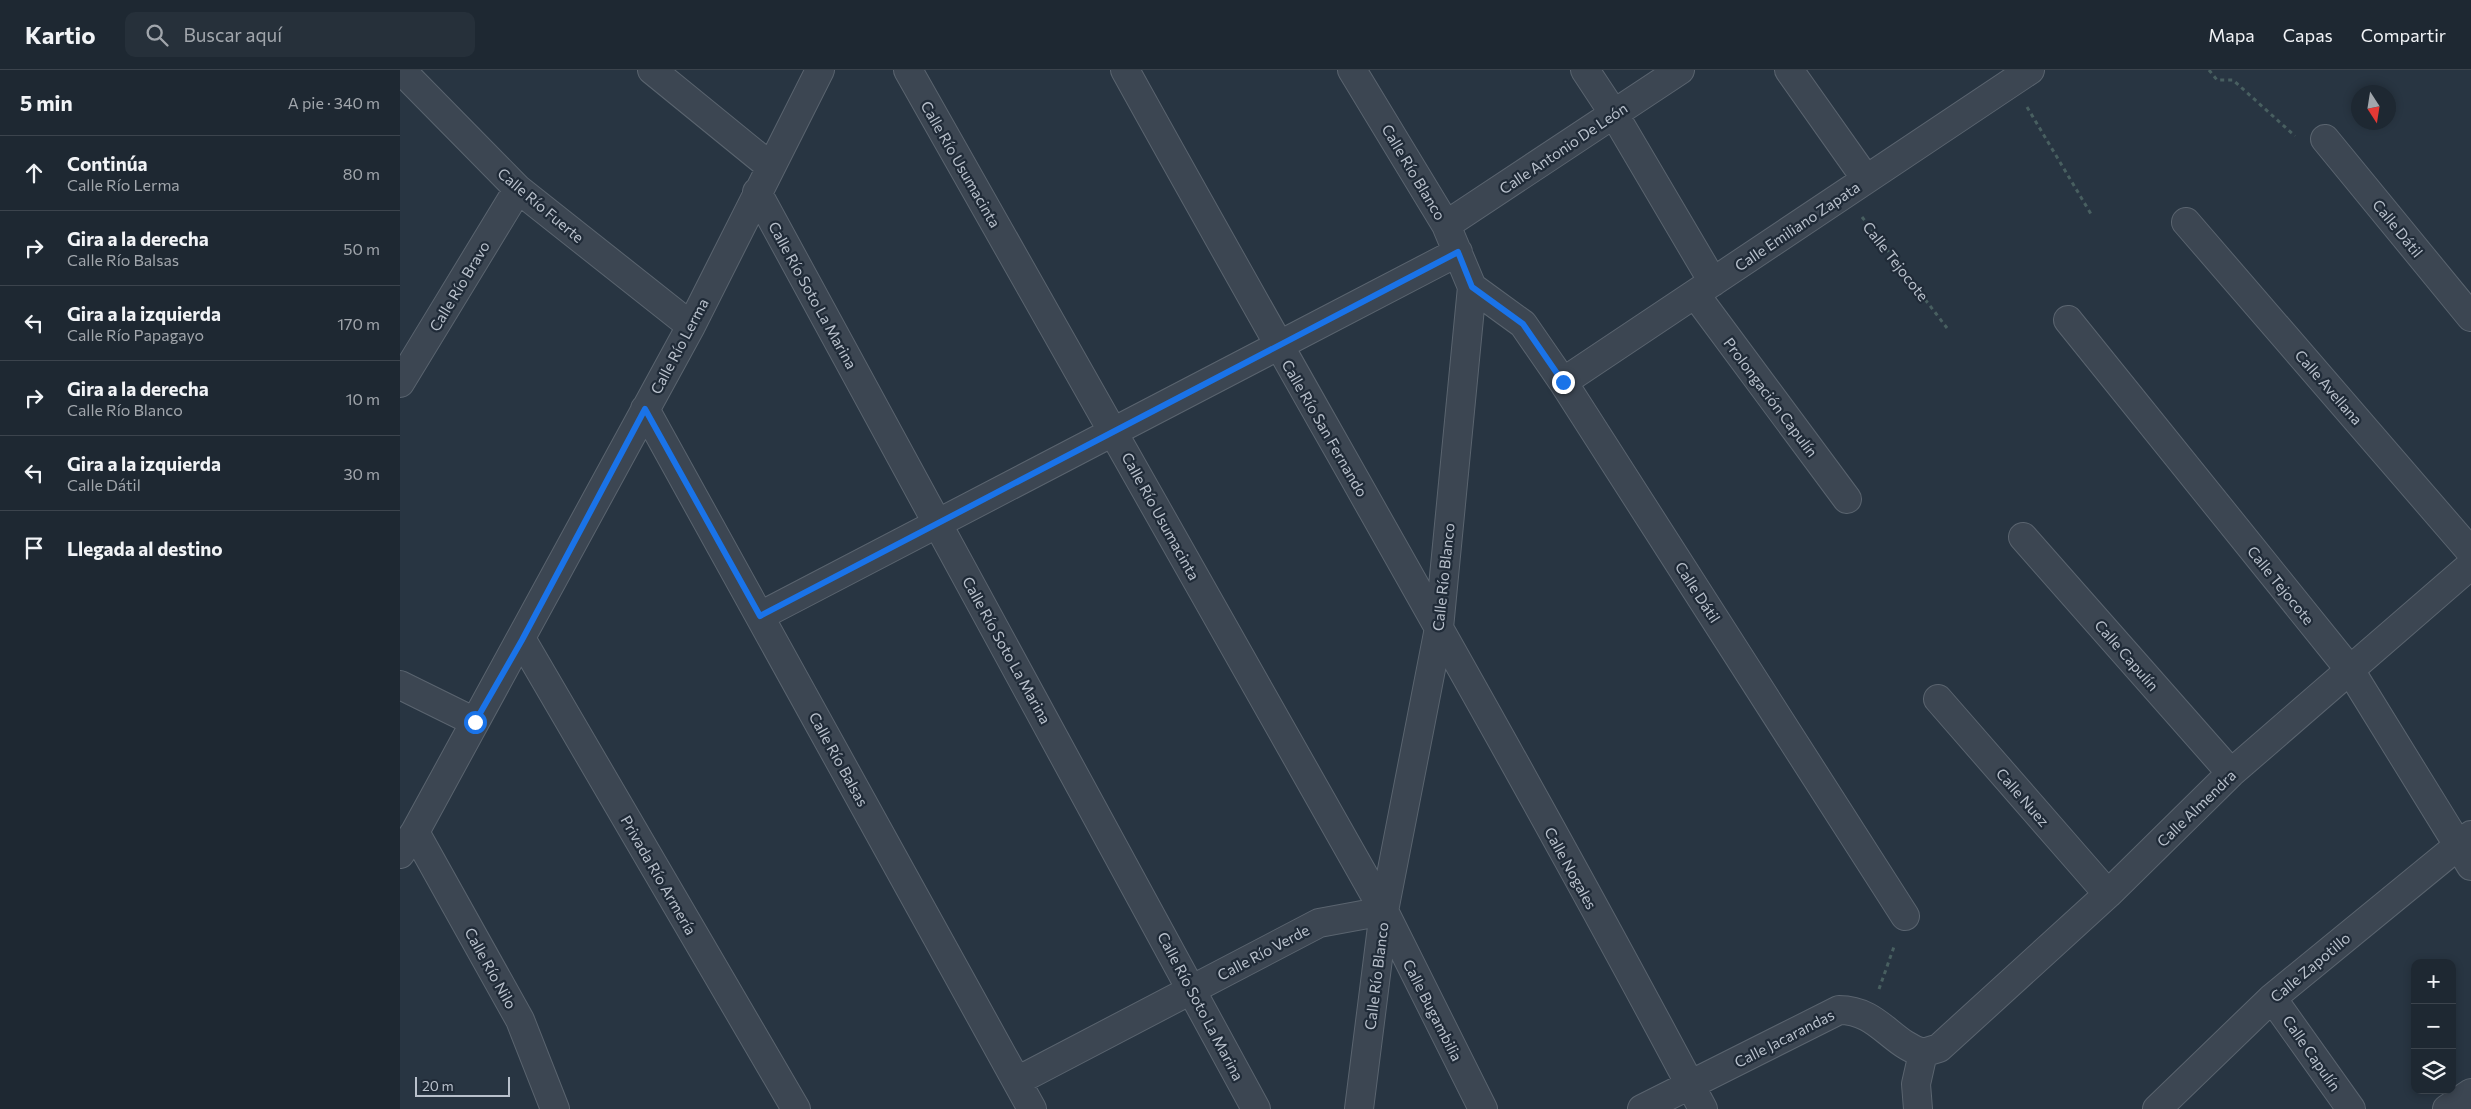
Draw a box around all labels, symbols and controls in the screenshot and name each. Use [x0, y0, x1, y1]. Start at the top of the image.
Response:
search box [125, 12, 475, 57]
text: Kartio [25, 20, 95, 49]
icon: search [143, 21, 171, 49]
text: Buscar aquí [183, 23, 282, 46]
text: Mapa [2208, 24, 2255, 46]
text: Capas [2283, 24, 2333, 46]
text: Compartir [2361, 24, 2446, 46]
north arrow [2351, 85, 2396, 130]
text: 5 min [20, 90, 73, 115]
text: A pie · 340 m [288, 93, 380, 112]
street label: Calle Río Usumacinta [917, 97, 1005, 231]
street label: Calle Antonio De León [1496, 98, 1630, 198]
street label: Calle Río Blanco [1378, 121, 1450, 223]
text: Continúa [67, 152, 148, 175]
icon: ahead [20, 159, 48, 187]
text: 80 m [343, 164, 380, 183]
street label: Calle Río Fuerte [494, 164, 588, 246]
text: Calle Río Lerma [67, 175, 180, 194]
street label: Calle Emiliano Zapata [1731, 177, 1863, 275]
street label: Calle Dátil [2369, 195, 2427, 261]
street label: Calle Río Soto La Marina [765, 218, 861, 372]
street label: Calle Tejocote [1859, 218, 1933, 304]
text: Gira a la derecha [67, 227, 209, 250]
icon: right [20, 234, 48, 262]
street label: Calle Río Bravo [425, 238, 493, 334]
text: 50 m [343, 239, 380, 258]
text: Calle Río Balsas [67, 250, 179, 269]
street label: Calle Río Lerma [646, 295, 712, 397]
text: Gira a la izquierda [67, 302, 221, 325]
icon: left [20, 309, 48, 337]
text: 170 m [337, 314, 380, 333]
text: Calle Río Papagayo [67, 325, 204, 344]
street label: Prolongación Capulín [1720, 334, 1822, 460]
street label: Calle Avellana [2292, 346, 2366, 428]
street label: Calle Río San Fernando [1278, 356, 1372, 500]
route end [1552, 371, 1575, 394]
text: Gira a la derecha [67, 377, 209, 400]
icon: right [20, 384, 48, 412]
text: 10 m [346, 389, 380, 408]
text: Calle Río Blanco [67, 400, 183, 419]
street label: Calle Río Usumacinta [1118, 449, 1204, 583]
text: Gira a la izquierda [67, 452, 221, 475]
icon: left [20, 459, 48, 487]
text: 30 m [343, 464, 380, 483]
text: Calle Dátil [67, 475, 141, 494]
street label: Calle Río Blanco [1428, 522, 1458, 632]
icon: arrive [20, 534, 48, 562]
text: Llegada al destino [67, 537, 223, 560]
street label: Calle Tejocote [2244, 542, 2318, 628]
street label: Calle Dátil [1672, 558, 1724, 626]
street label: Calle Río Soto La Marina [959, 573, 1055, 727]
street label: Calle Capulín [2091, 616, 2163, 694]
street label: Calle Río Balsas [806, 709, 872, 809]
route start [464, 711, 487, 734]
street label: Calle Nuez [1993, 764, 2053, 830]
street label: Calle Almendra [2153, 766, 2239, 850]
street label: Privada Río Armería [618, 812, 700, 938]
street label: Calle Nogales [1541, 824, 1601, 912]
street label: Calle Río Verde [1214, 920, 1312, 984]
street label: Calle Río Blanco [1360, 921, 1392, 1031]
street label: Calle Río Nilo [461, 924, 521, 1012]
street label: Calle Zapotillo [2266, 928, 2354, 1006]
street label: Calle Río Soto La Marina [1154, 929, 1248, 1083]
street label: Calle Bugambilia [1400, 956, 1466, 1064]
map controls [2411, 959, 2456, 1094]
button: + [2411, 959, 2456, 1004]
button: − [2411, 1004, 2456, 1049]
street label: Calle Jacarandas [1731, 1005, 1837, 1071]
street label: Calle Capulín [2279, 1012, 2345, 1094]
button: layers [2411, 1049, 2456, 1094]
scale bar [415, 1074, 510, 1097]
text: 20 m [422, 1077, 454, 1094]

